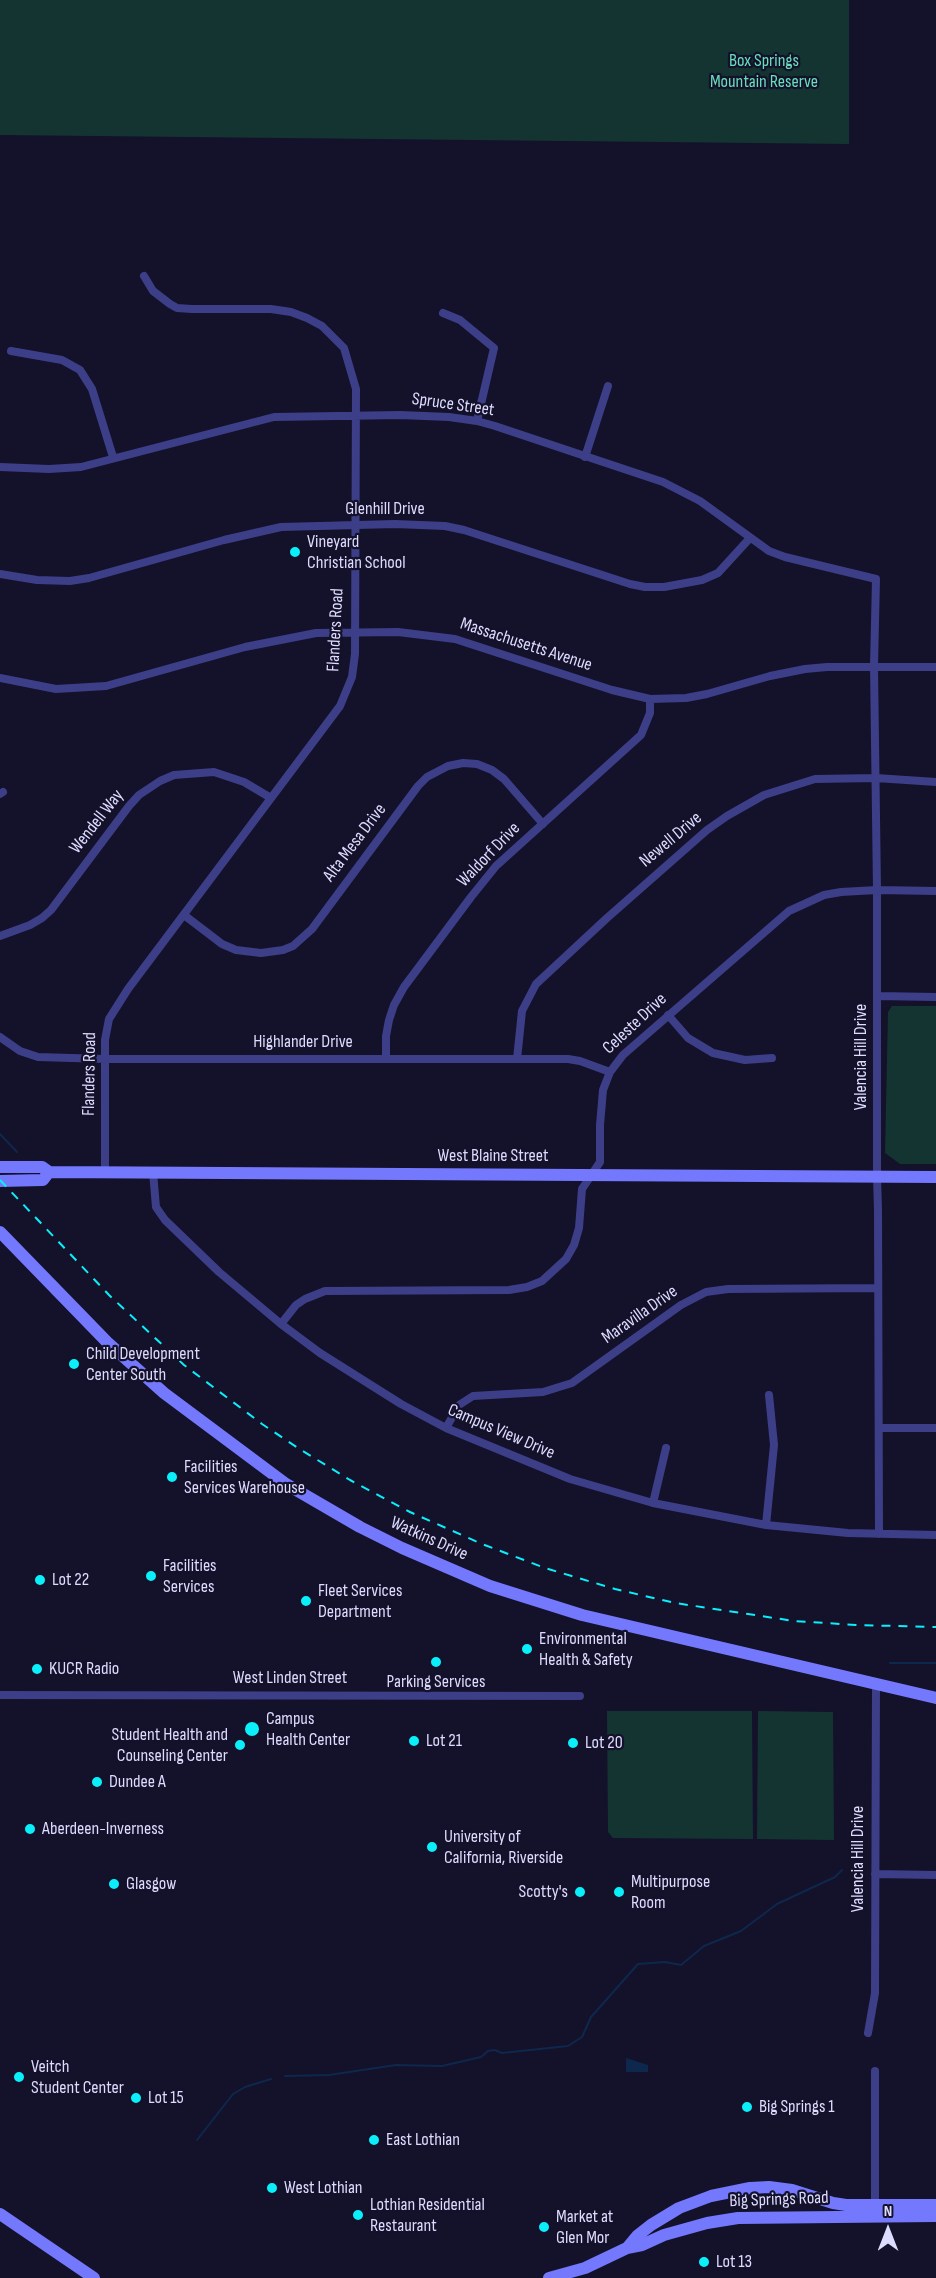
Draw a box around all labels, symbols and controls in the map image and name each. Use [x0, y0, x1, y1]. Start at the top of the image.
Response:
park label: Box Springs Mountain Reserve [710, 50, 818, 92]
street label: Spruce Street [410, 389, 496, 421]
street label: Glenhill Drive [345, 498, 425, 520]
place label: Vineyard Christian School [307, 531, 406, 574]
marker: Vineyard Christian School [288, 545, 302, 559]
street label: Flanders Road [323, 588, 349, 672]
street label: Massachusetts Avenue [457, 613, 595, 677]
street label: Wendell Way [65, 786, 129, 858]
street label: Alta Mesa Drive [319, 800, 391, 886]
street label: Newell Drive [635, 808, 707, 872]
street label: Waldorf Drive [453, 818, 525, 892]
street label: Celeste Drive [598, 989, 672, 1059]
street label: Valencia Hill Drive [850, 1004, 872, 1110]
street label: Highlander Drive [253, 1031, 353, 1053]
street label: Flanders Road [78, 1032, 102, 1116]
street label: West Blaine Street [438, 1145, 548, 1167]
street label: Maravilla Drive [598, 1281, 682, 1349]
place label: Child Development Center South [86, 1343, 200, 1386]
marker: Child Development Center South [67, 1357, 81, 1371]
street label: Campus View Drive [444, 1400, 558, 1464]
place label: Facilities Services Warehouse [184, 1456, 305, 1498]
marker: Facilities Services Warehouse [165, 1470, 179, 1484]
street label: Watkins Drive [387, 1512, 471, 1566]
place label: Facilities Services [163, 1555, 217, 1598]
place label: Lot 22 [52, 1569, 89, 1591]
marker: Facilities Services [144, 1569, 158, 1583]
marker: Lot 22 [33, 1573, 47, 1587]
place label: Fleet Services Department [318, 1580, 402, 1622]
marker: Fleet Services Department [299, 1594, 313, 1608]
place label: Environmental Health & Safety [539, 1628, 633, 1670]
marker: Environmental Health & Safety [520, 1642, 534, 1656]
marker: Parking Services [429, 1655, 443, 1669]
place label: KUCR Radio [49, 1658, 119, 1680]
marker: KUCR Radio [30, 1662, 44, 1676]
street label: West Linden Street [233, 1667, 347, 1689]
place label: Parking Services [387, 1671, 485, 1693]
place label: Campus Health Center [266, 1708, 350, 1750]
marker: Campus Health Center [243, 1720, 261, 1738]
place label: Student Health and Counseling Center [112, 1724, 228, 1766]
place label: Lot 21 [426, 1730, 462, 1752]
place label: Lot 20 [585, 1732, 623, 1754]
marker: Lot 21 [407, 1734, 421, 1748]
marker: Lot 20 [566, 1736, 580, 1750]
marker: Student Health and Counseling Center [233, 1738, 247, 1752]
place label: Dundee A [109, 1771, 166, 1793]
marker: Dundee A [90, 1775, 104, 1789]
street label: Valencia Hill Drive [847, 1806, 869, 1912]
place label: Aberdeen-Inverness [42, 1818, 164, 1840]
marker: Aberdeen-Inverness [23, 1822, 37, 1836]
place label: University of California, Riverside [444, 1826, 563, 1868]
marker: University of California, Riverside [425, 1840, 439, 1854]
place label: Multipurpose Room [631, 1871, 710, 1914]
place label: Glasgow [126, 1873, 176, 1895]
marker: Glasgow [107, 1877, 121, 1891]
place label: Scotty's [518, 1881, 568, 1903]
marker: Scotty's [573, 1885, 587, 1899]
marker: Multipurpose Room [612, 1885, 626, 1899]
place label: Veitch Student Center [31, 2056, 124, 2098]
marker: Veitch Student Center [12, 2070, 26, 2084]
place label: Lot 15 [148, 2087, 184, 2109]
marker: Lot 15 [129, 2091, 143, 2105]
place label: Big Springs 1 [759, 2096, 835, 2118]
marker: Big Springs 1 [740, 2100, 754, 2114]
place label: East Lothian [386, 2129, 460, 2151]
marker: East Lothian [367, 2133, 381, 2147]
place label: West Lothian [284, 2177, 363, 2199]
marker: West Lothian [265, 2181, 279, 2195]
street label: Big Springs Road [729, 2187, 829, 2213]
place label: Lothian Residential Restaurant [370, 2194, 485, 2236]
north arrow [858, 2200, 918, 2260]
text: N [884, 2202, 892, 2221]
place label: Market at Glen Mor [556, 2206, 613, 2248]
marker: Lothian Residential Restaurant [351, 2208, 365, 2222]
marker: Market at Glen Mor [537, 2220, 551, 2234]
place label: Lot 13 [716, 2251, 752, 2273]
marker: Lot 13 [697, 2255, 711, 2269]

